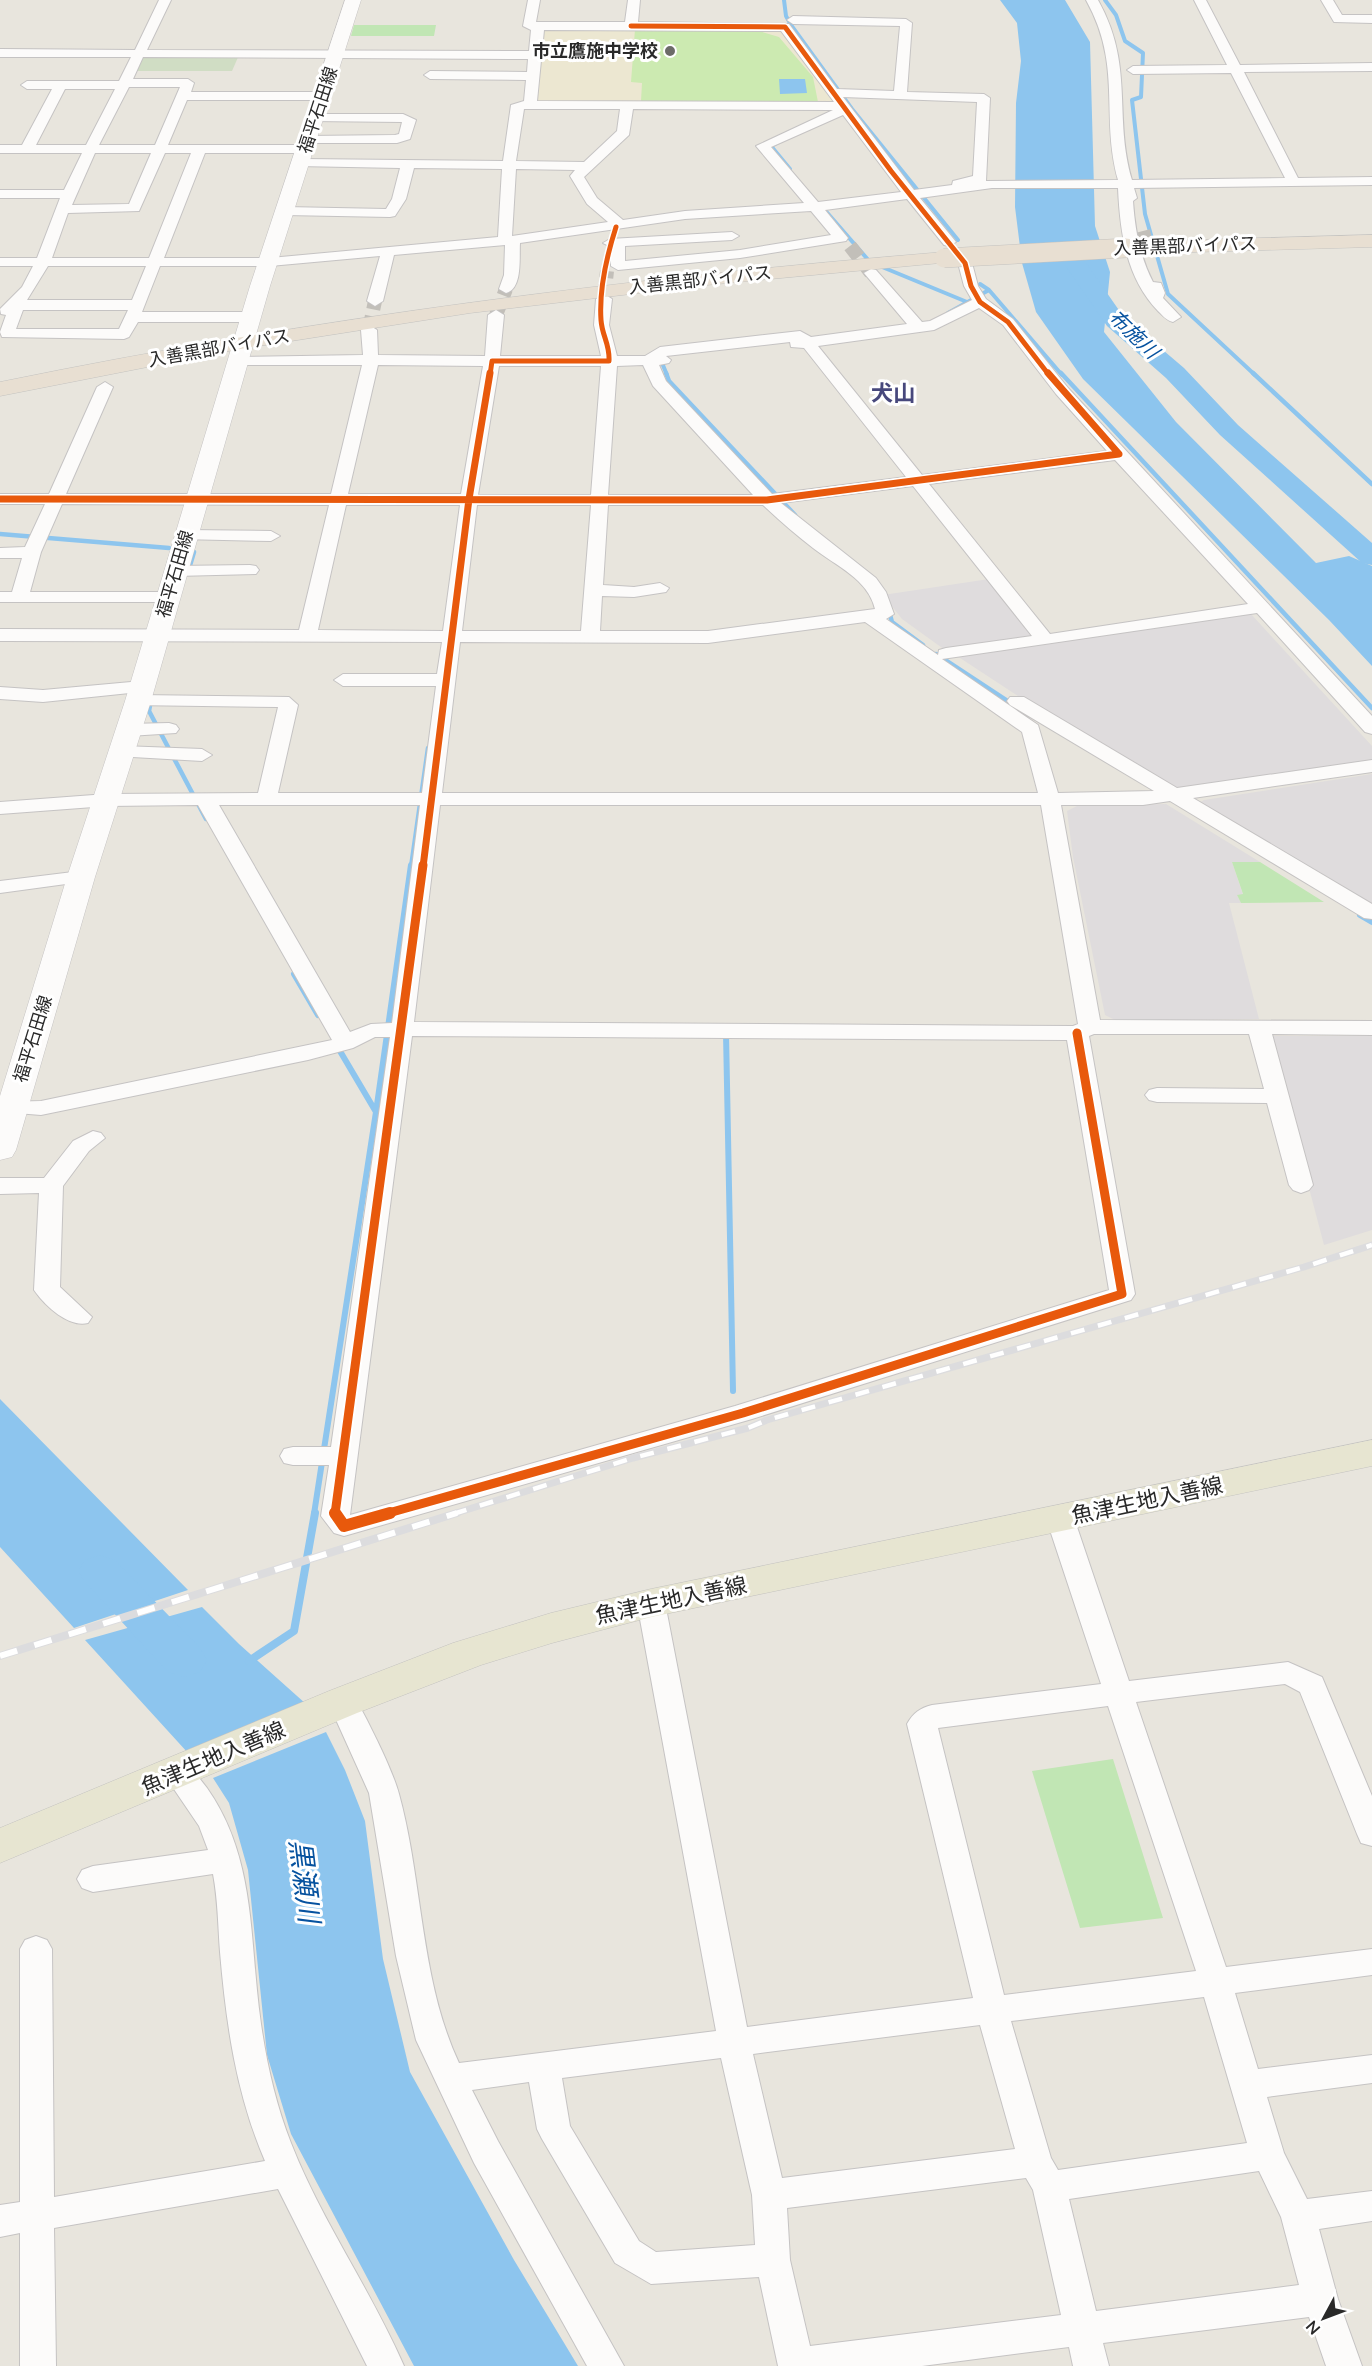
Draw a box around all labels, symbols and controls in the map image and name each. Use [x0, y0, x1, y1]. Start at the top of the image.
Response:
place label: 市立鷹施中学校 [532, 39, 658, 62]
marker: 市立鷹施中学校 [663, 44, 677, 58]
street label: 福平石田線 [293, 63, 342, 156]
street label: 入善黒部バイパス [1113, 232, 1257, 259]
street label: 入善黒部バイパス [627, 261, 773, 298]
water label: 布施川 [1104, 304, 1166, 365]
street label: 入善黒部バイパス [146, 324, 292, 371]
district label: 犬山 [871, 379, 915, 407]
street label: 福平石田線 [151, 527, 198, 620]
street label: 福平石田線 [8, 992, 57, 1085]
street label: 魚津生地入善線 [1069, 1470, 1225, 1530]
street label: 魚津生地入善線 [593, 1570, 749, 1630]
street label: 魚津生地入善線 [137, 1715, 289, 1801]
water label: 黒瀬川 [283, 1837, 328, 1928]
north arrow [1294, 2288, 1354, 2348]
text: N [1301, 2317, 1324, 2339]

